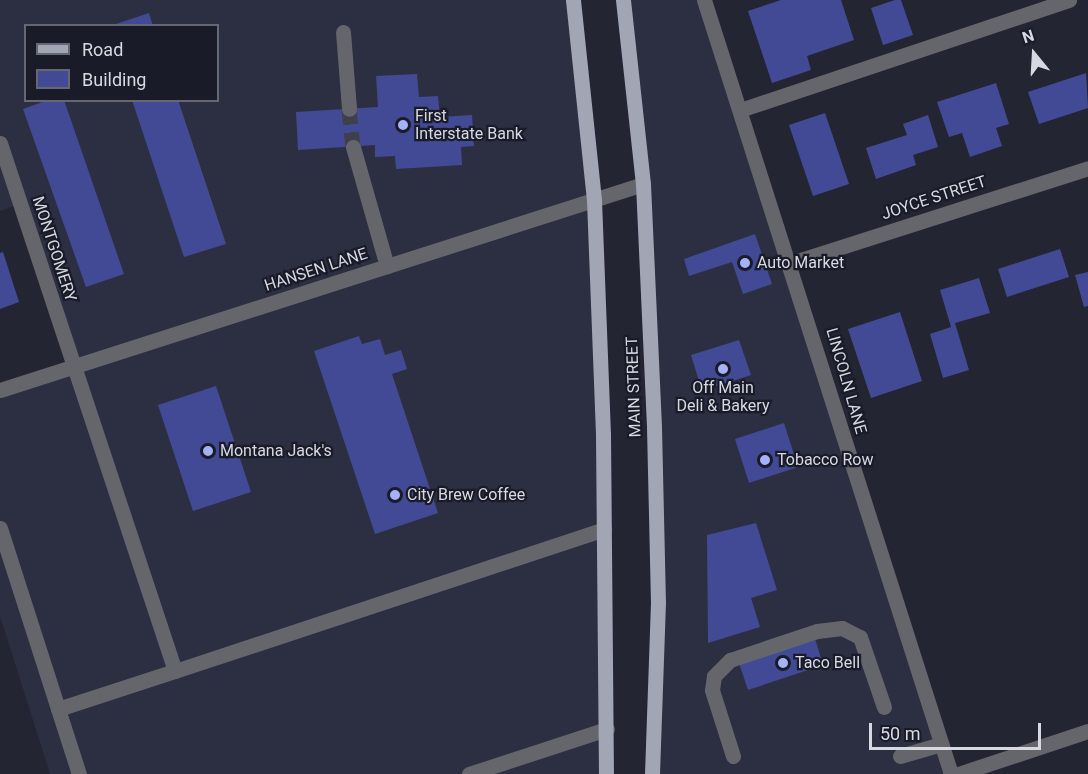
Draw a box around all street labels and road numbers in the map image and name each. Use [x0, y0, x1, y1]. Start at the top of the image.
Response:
street label: JOYCE STREET [879, 172, 989, 224]
street label: MONTGOMERY [28, 194, 80, 304]
street label: HANSEN LANE [262, 244, 370, 296]
street label: LINCOLN LANE [822, 326, 870, 436]
street label: MAIN STREET [623, 336, 645, 438]

